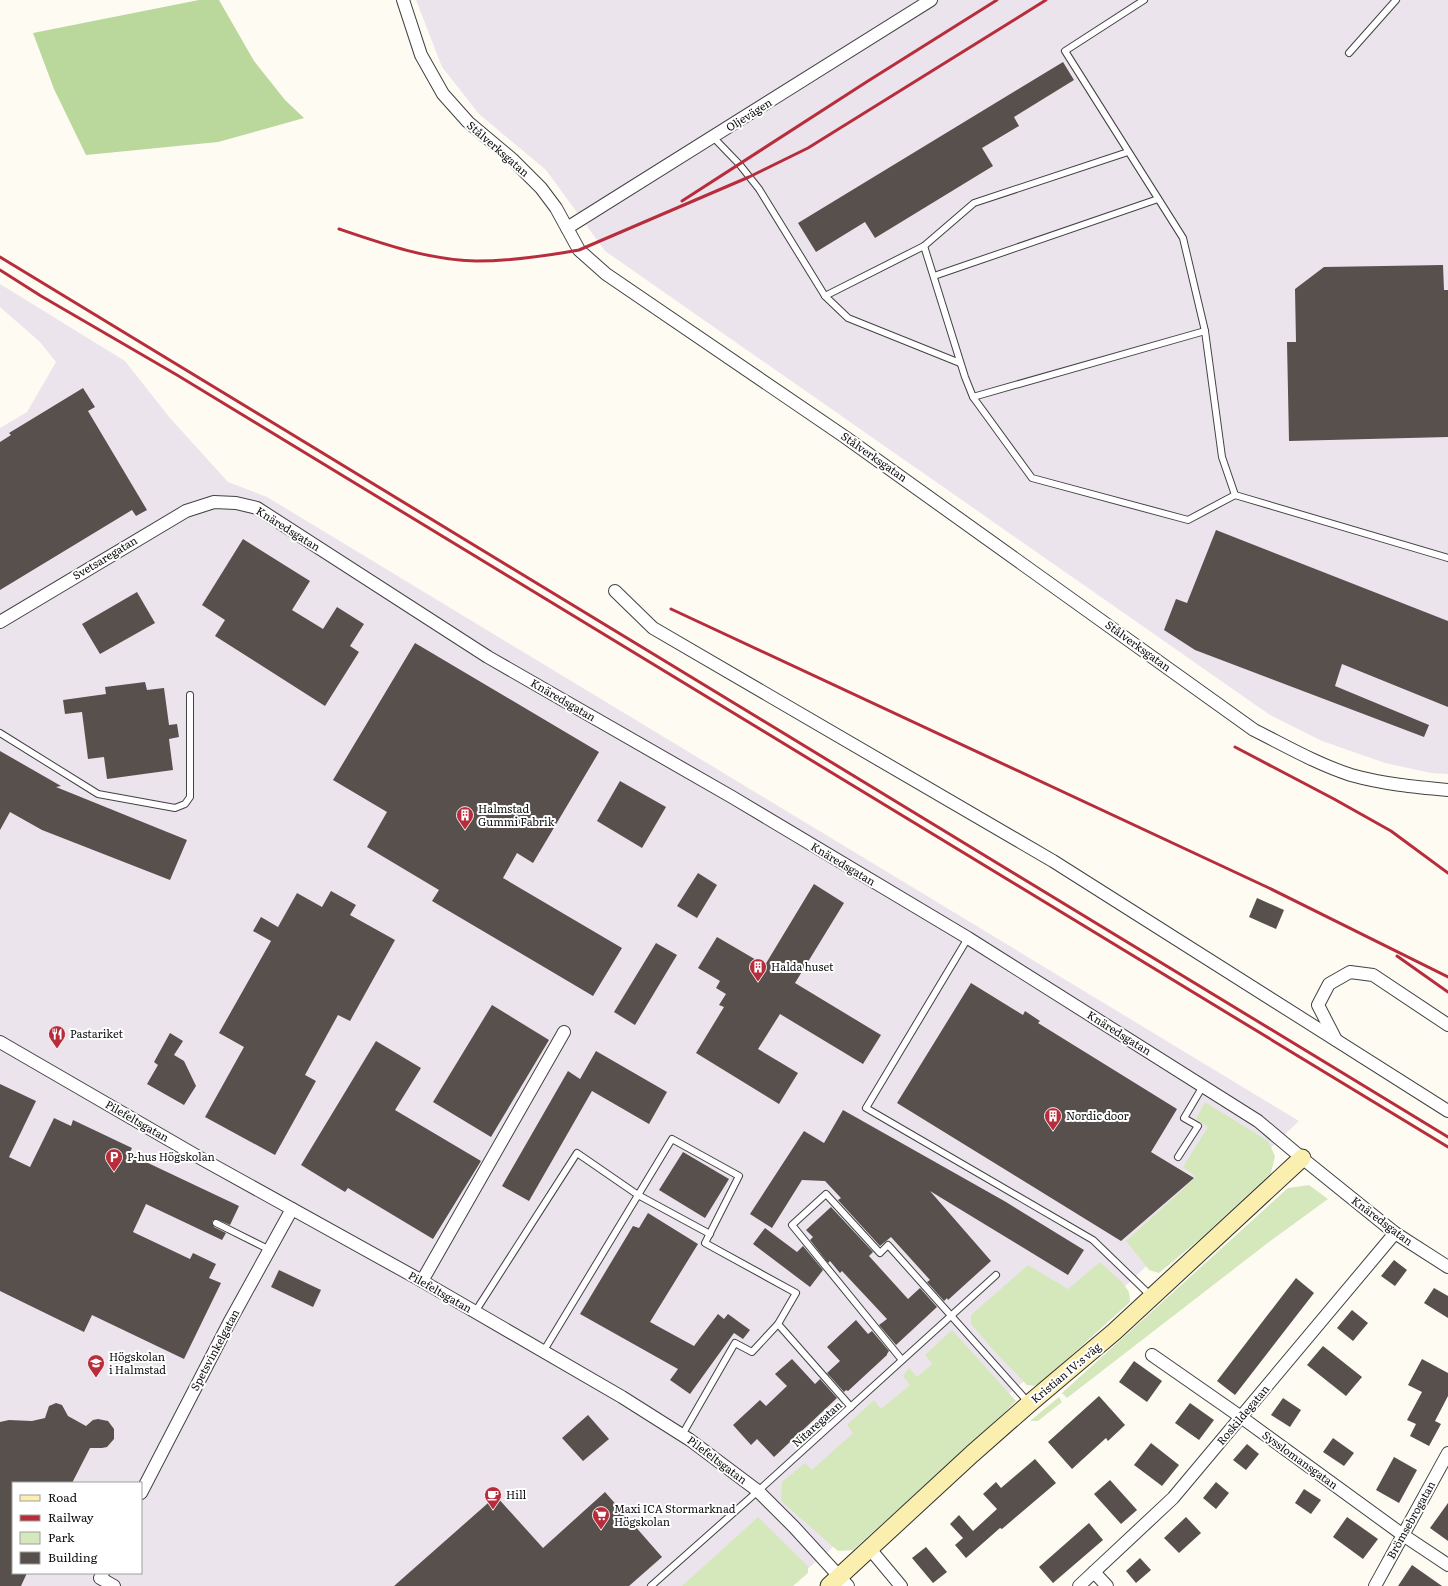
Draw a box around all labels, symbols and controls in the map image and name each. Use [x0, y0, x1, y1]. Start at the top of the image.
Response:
street label: Oljevägen [722, 94, 775, 135]
street label: Stålverksgatan [464, 117, 533, 180]
street label: Stålverksgatan [838, 427, 911, 485]
street label: Knäredsgatan [253, 502, 324, 554]
street label: Svetsaregatan [69, 531, 140, 583]
street label: Stålverksgatan [1102, 616, 1175, 674]
street label: Knäredsgatan [528, 674, 599, 724]
place label: Halmstad Gummi Fabrik [478, 800, 555, 829]
building icon: Halmstad Gummi Fabrik [455, 805, 475, 830]
street label: Knäredsgatan [808, 837, 879, 889]
building icon: Halda huset [748, 957, 768, 982]
place label: Halda huset [771, 958, 834, 974]
street label: Knäredsgatan [1084, 1006, 1155, 1058]
restaurant icon: Pastariket [47, 1024, 67, 1049]
place label: Pastariket [70, 1025, 123, 1041]
street label: Pilefeltsgatan [103, 1095, 172, 1145]
building icon: Nordic door [1043, 1106, 1063, 1131]
place label: Nordic door [1066, 1107, 1130, 1123]
parking icon: P-hus Högskolan [104, 1147, 124, 1172]
place label: P-hus Högskolan [127, 1148, 215, 1164]
street label: Knäredsgatan [1349, 1192, 1417, 1249]
street label: Pilefeltsgatan [406, 1266, 475, 1316]
street label: Spetsvinkelgatan [186, 1306, 242, 1393]
street label: Kristian IV:s väg [1027, 1338, 1104, 1406]
place label: Högskolan i Halmstad [109, 1348, 166, 1377]
school or university icon: Högskolan i Halmstad [86, 1353, 106, 1378]
street label: Roskildegatan [1212, 1381, 1272, 1448]
street label: Nitaregatan [788, 1396, 845, 1450]
street label: Sysslomansgatan [1259, 1426, 1342, 1492]
street label: Pilefeltsgatan [684, 1431, 751, 1487]
street label: Brömsebrogatan [1382, 1478, 1438, 1561]
legend [12, 1482, 142, 1574]
cafe icon: Hill [483, 1485, 503, 1510]
place label: Hill [506, 1486, 527, 1502]
text: Road [48, 1488, 78, 1506]
place label: Maxi ICA Stormarknad Högskolan [614, 1500, 736, 1529]
supermarket icon: Maxi ICA Stormarknad Högskolan [591, 1505, 611, 1530]
text: Railway [48, 1508, 94, 1526]
text: Park [48, 1528, 75, 1546]
text: Building [48, 1548, 98, 1566]

